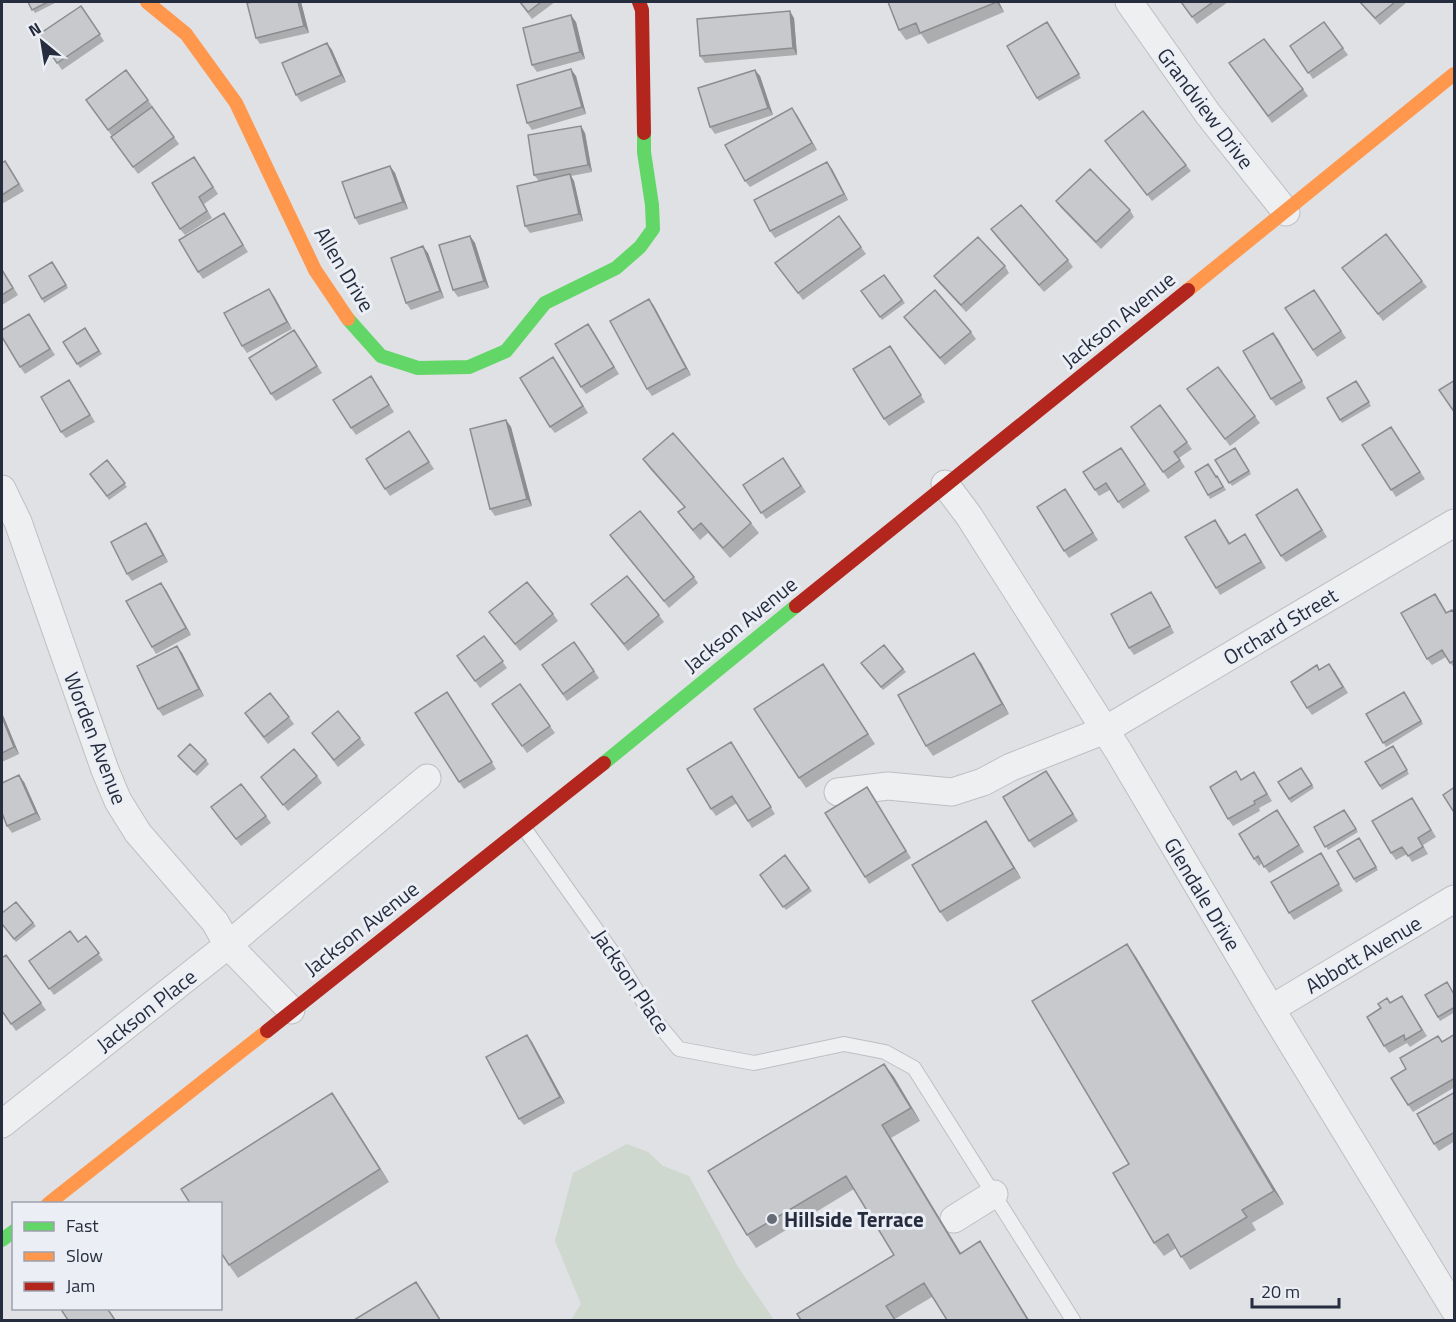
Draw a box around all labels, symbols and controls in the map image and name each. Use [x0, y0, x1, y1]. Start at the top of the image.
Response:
north arrow [12, 12, 72, 72]
text: N [24, 16, 45, 42]
street label: Grandview Drive [1150, 41, 1262, 175]
street label: Allen Drive [307, 220, 383, 318]
street label: Jackson Avenue [1054, 263, 1182, 375]
street label: Jackson Avenue [676, 568, 804, 680]
street label: Orchard Street [1217, 579, 1344, 673]
street label: Worden Avenue [56, 667, 136, 809]
street label: Glendale Drive [1156, 831, 1250, 957]
street label: Jackson Avenue [297, 873, 425, 983]
street label: Abbott Avenue [1299, 907, 1427, 1001]
street label: Jackson Place [585, 922, 679, 1040]
street label: Jackson Place [89, 960, 203, 1060]
legend [12, 1202, 222, 1310]
place label: Hillside Terrace [784, 1203, 924, 1235]
text: Fast [66, 1212, 99, 1239]
marker: Hillside Terrace [765, 1212, 779, 1226]
text: Slow [66, 1242, 103, 1269]
scale bar [1252, 1271, 1339, 1309]
text: Jam [66, 1272, 95, 1299]
text: 20 m [1261, 1278, 1300, 1305]

